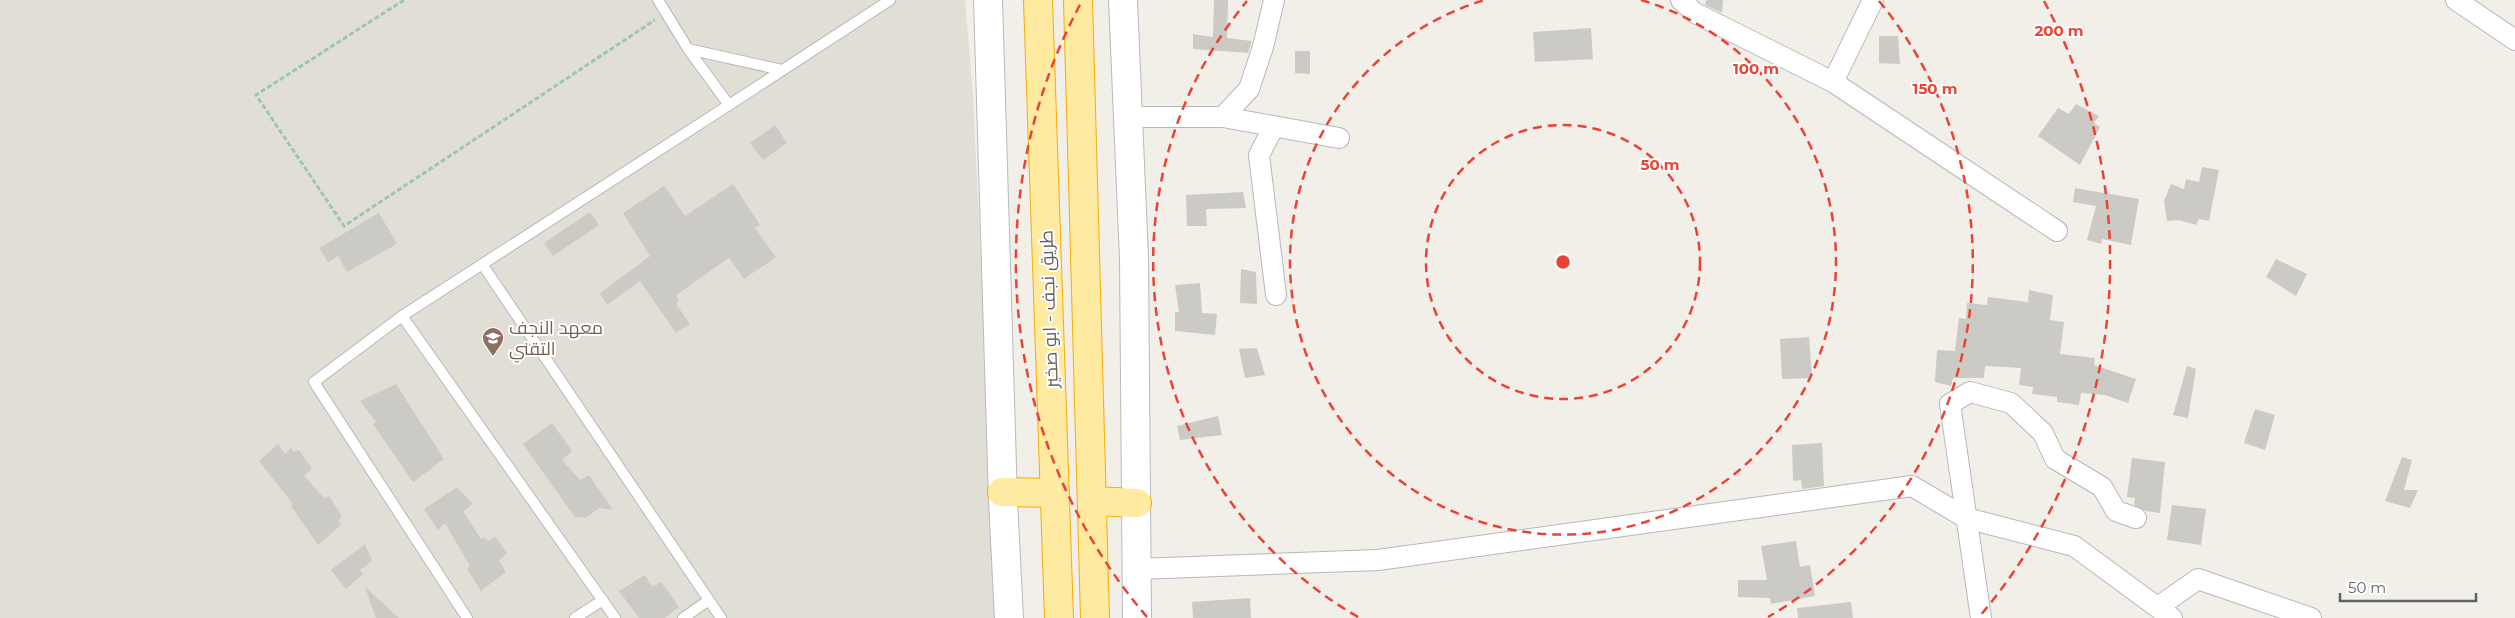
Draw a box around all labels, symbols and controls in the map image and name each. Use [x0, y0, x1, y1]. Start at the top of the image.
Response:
text: 200 m [2034, 21, 2084, 40]
text: 100 m [1733, 59, 1779, 78]
text: 150 m [1913, 79, 1957, 98]
text: 50 m [1640, 155, 1680, 174]
street label: طريق نجف - ابو صخير [1035, 230, 1064, 389]
centre of rings [1554, 253, 1572, 271]
place label: معهد النجف التقني [509, 317, 603, 363]
school or university icon: معهد النجف التقني [481, 326, 505, 357]
scale bar [2340, 570, 2476, 602]
text: 50 m [2348, 578, 2386, 597]

